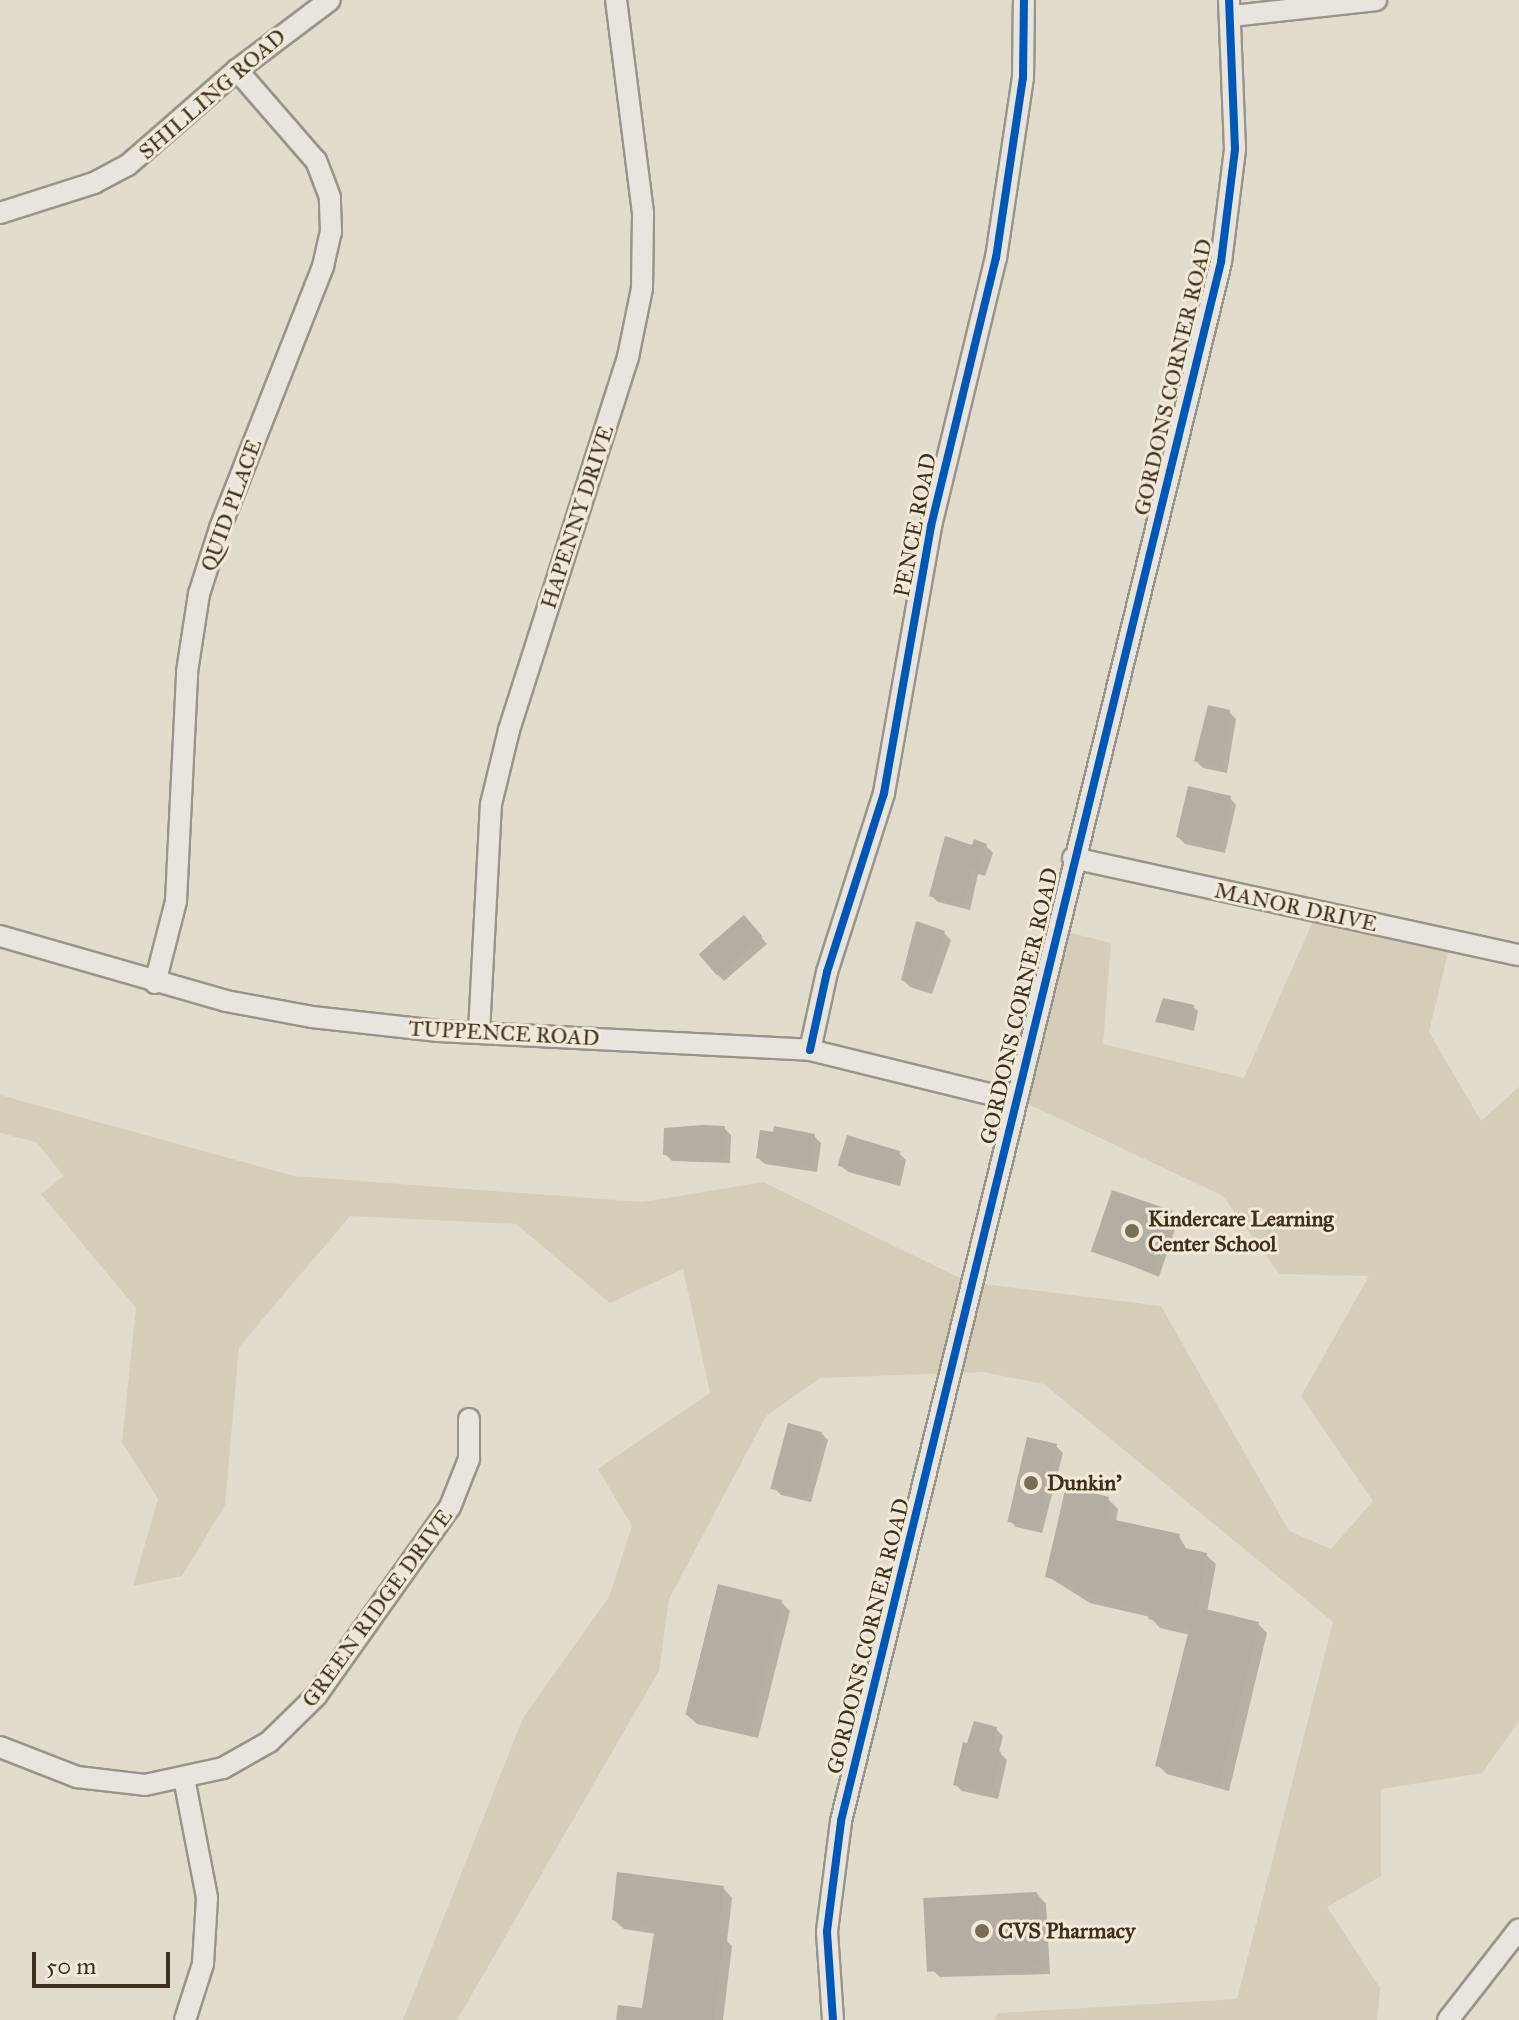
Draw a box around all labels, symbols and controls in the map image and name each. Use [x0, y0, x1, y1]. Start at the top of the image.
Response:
street label: SHILLING ROAD [133, 23, 291, 165]
street label: GORDONS CORNER ROAD [1128, 236, 1218, 518]
street label: HAPENNY DRIVE [535, 422, 619, 612]
street label: QUID PLACE [195, 435, 267, 575]
street label: PENCE ROAD [888, 451, 942, 599]
street label: GORDONS CORNER ROAD [974, 865, 1064, 1147]
street label: MANOR DRIVE [1212, 877, 1380, 937]
street label: TUPPENCE ROAD [408, 1015, 600, 1051]
place label: Kindercare Learning Center School [1148, 1205, 1334, 1256]
marker: Kindercare Learning Center School [1123, 1222, 1141, 1240]
place label: Dunkin' [1047, 1470, 1122, 1496]
marker: Dunkin' [1022, 1474, 1040, 1492]
street label: GORDONS CORNER ROAD [821, 1495, 915, 1777]
street label: GREEN RIDGE DRIVE [296, 1504, 458, 1712]
place label: CVS Pharmacy [998, 1918, 1135, 1944]
marker: CVS Pharmacy [973, 1922, 991, 1940]
scale bar [36, 1936, 174, 1986]
text: 50 m [46, 1951, 96, 1981]

